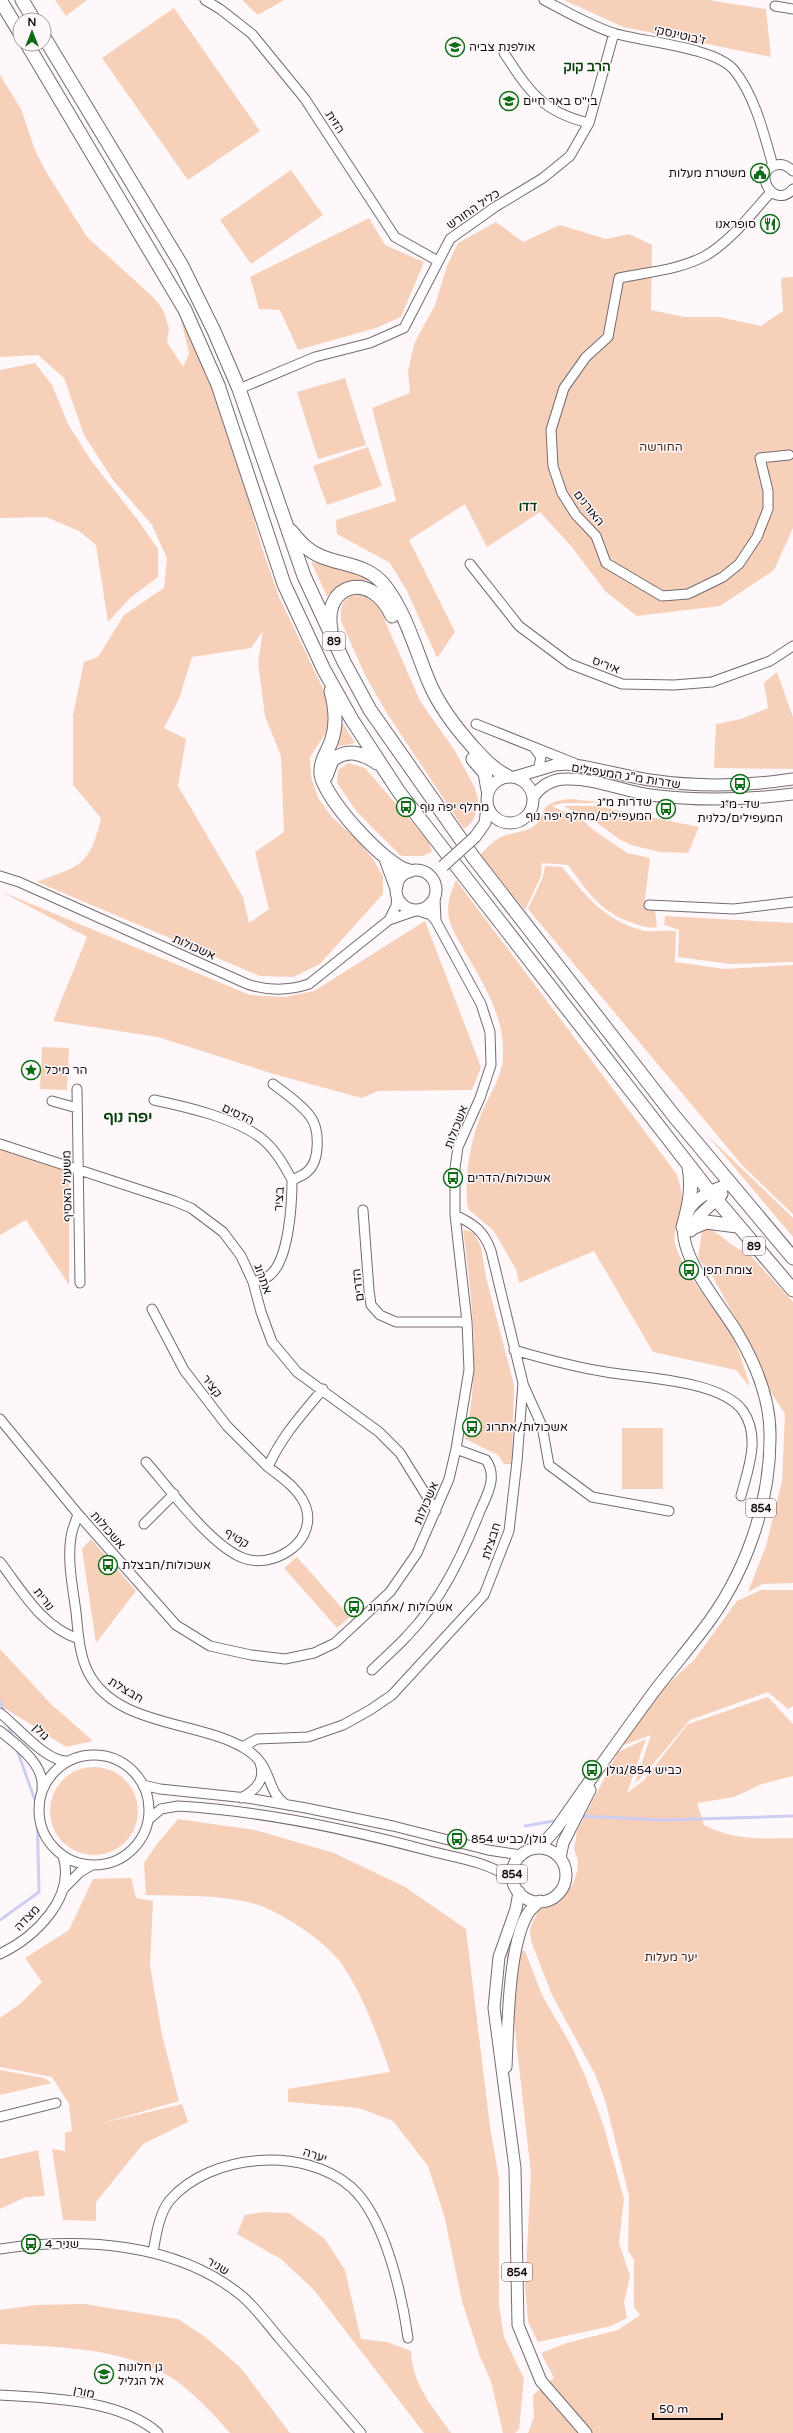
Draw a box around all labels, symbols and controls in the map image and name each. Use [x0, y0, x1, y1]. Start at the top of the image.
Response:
north arrow [12, 12, 52, 52]
text: N [28, 16, 36, 29]
street label: ז'בוטינסקי [653, 22, 707, 48]
school or university icon: אולפנת צביה [444, 36, 466, 58]
place label: אולפנת צביה [469, 40, 535, 54]
district label: הרב קוק [564, 59, 610, 75]
school or university icon: בי"ס באר חיים [498, 90, 520, 112]
place label: בי"ס באר חיים [523, 94, 598, 108]
street label: הזית [323, 108, 347, 136]
public building icon: משטרת מעלות [749, 162, 771, 184]
place label: משטרת מעלות [669, 166, 746, 180]
street label: כליל החורש [444, 186, 502, 232]
restaurant icon: סופראנו [759, 213, 781, 235]
place label: סופראנו [715, 217, 756, 231]
park label: החורשה [639, 440, 683, 454]
street label: האורנים [571, 487, 607, 529]
district label: דדו [519, 499, 538, 515]
road number: 89 [323, 632, 345, 650]
street label: איריס [590, 653, 622, 677]
street label: שדרות מ"ג המעפילים [570, 760, 682, 792]
bus stop icon: שד. מ״ג המעפילים/כלנית [729, 773, 751, 795]
place label: שדרות מ״ג המעפילים/מחלף יפה נוף [526, 795, 652, 823]
bus stop icon: מחלף יפה נוף [395, 796, 417, 818]
place label: שד. מ״ג המעפילים/כלנית [697, 797, 783, 825]
bus stop icon: שדרות מ״ג המעפילים/מחלף יפה נוף [655, 798, 677, 820]
place label: מחלף יפה נוף [420, 800, 489, 814]
street label: אשכולות [170, 931, 218, 963]
place icon: הר מיכל [20, 1059, 42, 1081]
place label: הר מיכל [45, 1063, 88, 1077]
street label: הדסים [220, 1100, 256, 1128]
street label: אשכולות [441, 1103, 471, 1151]
district label: יפה נוף [104, 1107, 152, 1127]
street label: משעול האסיף [59, 1150, 75, 1222]
bus stop icon: אשכולות/הדרים [442, 1167, 464, 1189]
place label: אשכולות/הדרים [467, 1171, 551, 1185]
street label: בציר [271, 1186, 287, 1212]
road number: 89 [743, 1237, 765, 1255]
bus stop icon: צומת תפן [678, 1259, 700, 1281]
street label: אתרוג [251, 1262, 275, 1296]
place label: צומת תפן [703, 1263, 753, 1277]
street label: הדרים [349, 1268, 367, 1302]
street label: קציר [199, 1372, 225, 1400]
bus stop icon: אשכולות/אתרוג [461, 1416, 483, 1438]
place label: אשכולות/אתרוג [486, 1420, 568, 1434]
street label: אשכולות [411, 1479, 441, 1527]
road number: 854 [746, 1499, 776, 1517]
street label: אשכולות [88, 1508, 128, 1552]
street label: חבצלת [478, 1521, 504, 1561]
street label: קטיף [222, 1525, 252, 1551]
bus stop icon: אשכולות/חבצלת [97, 1554, 119, 1576]
place label: אשכולות/חבצלת [122, 1558, 211, 1572]
street label: נורית [31, 1585, 57, 1613]
bus stop icon: אשכולות /אתרוג [343, 1596, 365, 1618]
place label: אשכולות /אתרוג [368, 1600, 453, 1614]
street label: חבצלת [106, 1674, 146, 1706]
street label: גולן [30, 1721, 52, 1743]
bus stop icon: כביש 854/גולן [581, 1759, 603, 1781]
place label: כביש 854/גולן [606, 1763, 682, 1777]
bus stop icon: גולן/כביש 854 [446, 1828, 468, 1850]
place label: גולן/כביש 854 [471, 1832, 547, 1846]
road number: 854 [497, 1865, 527, 1883]
street label: מצדה [11, 1902, 43, 1934]
park label: יער מעלות [644, 1950, 698, 1964]
street label: יערה [301, 2145, 329, 2165]
bus stop icon: שניר 4 [20, 2233, 42, 2255]
place label: שניר 4 [45, 2237, 79, 2251]
street label: שניר [204, 2254, 232, 2278]
road number: 854 [502, 2263, 532, 2281]
place label: גן חלונות אל הגליל [118, 2360, 164, 2388]
school or university icon: גן חלונות אל הגליל [93, 2363, 115, 2385]
street label: מורן [72, 2383, 96, 2401]
scale bar [653, 2395, 722, 2421]
text: 50 m [659, 2402, 688, 2416]

